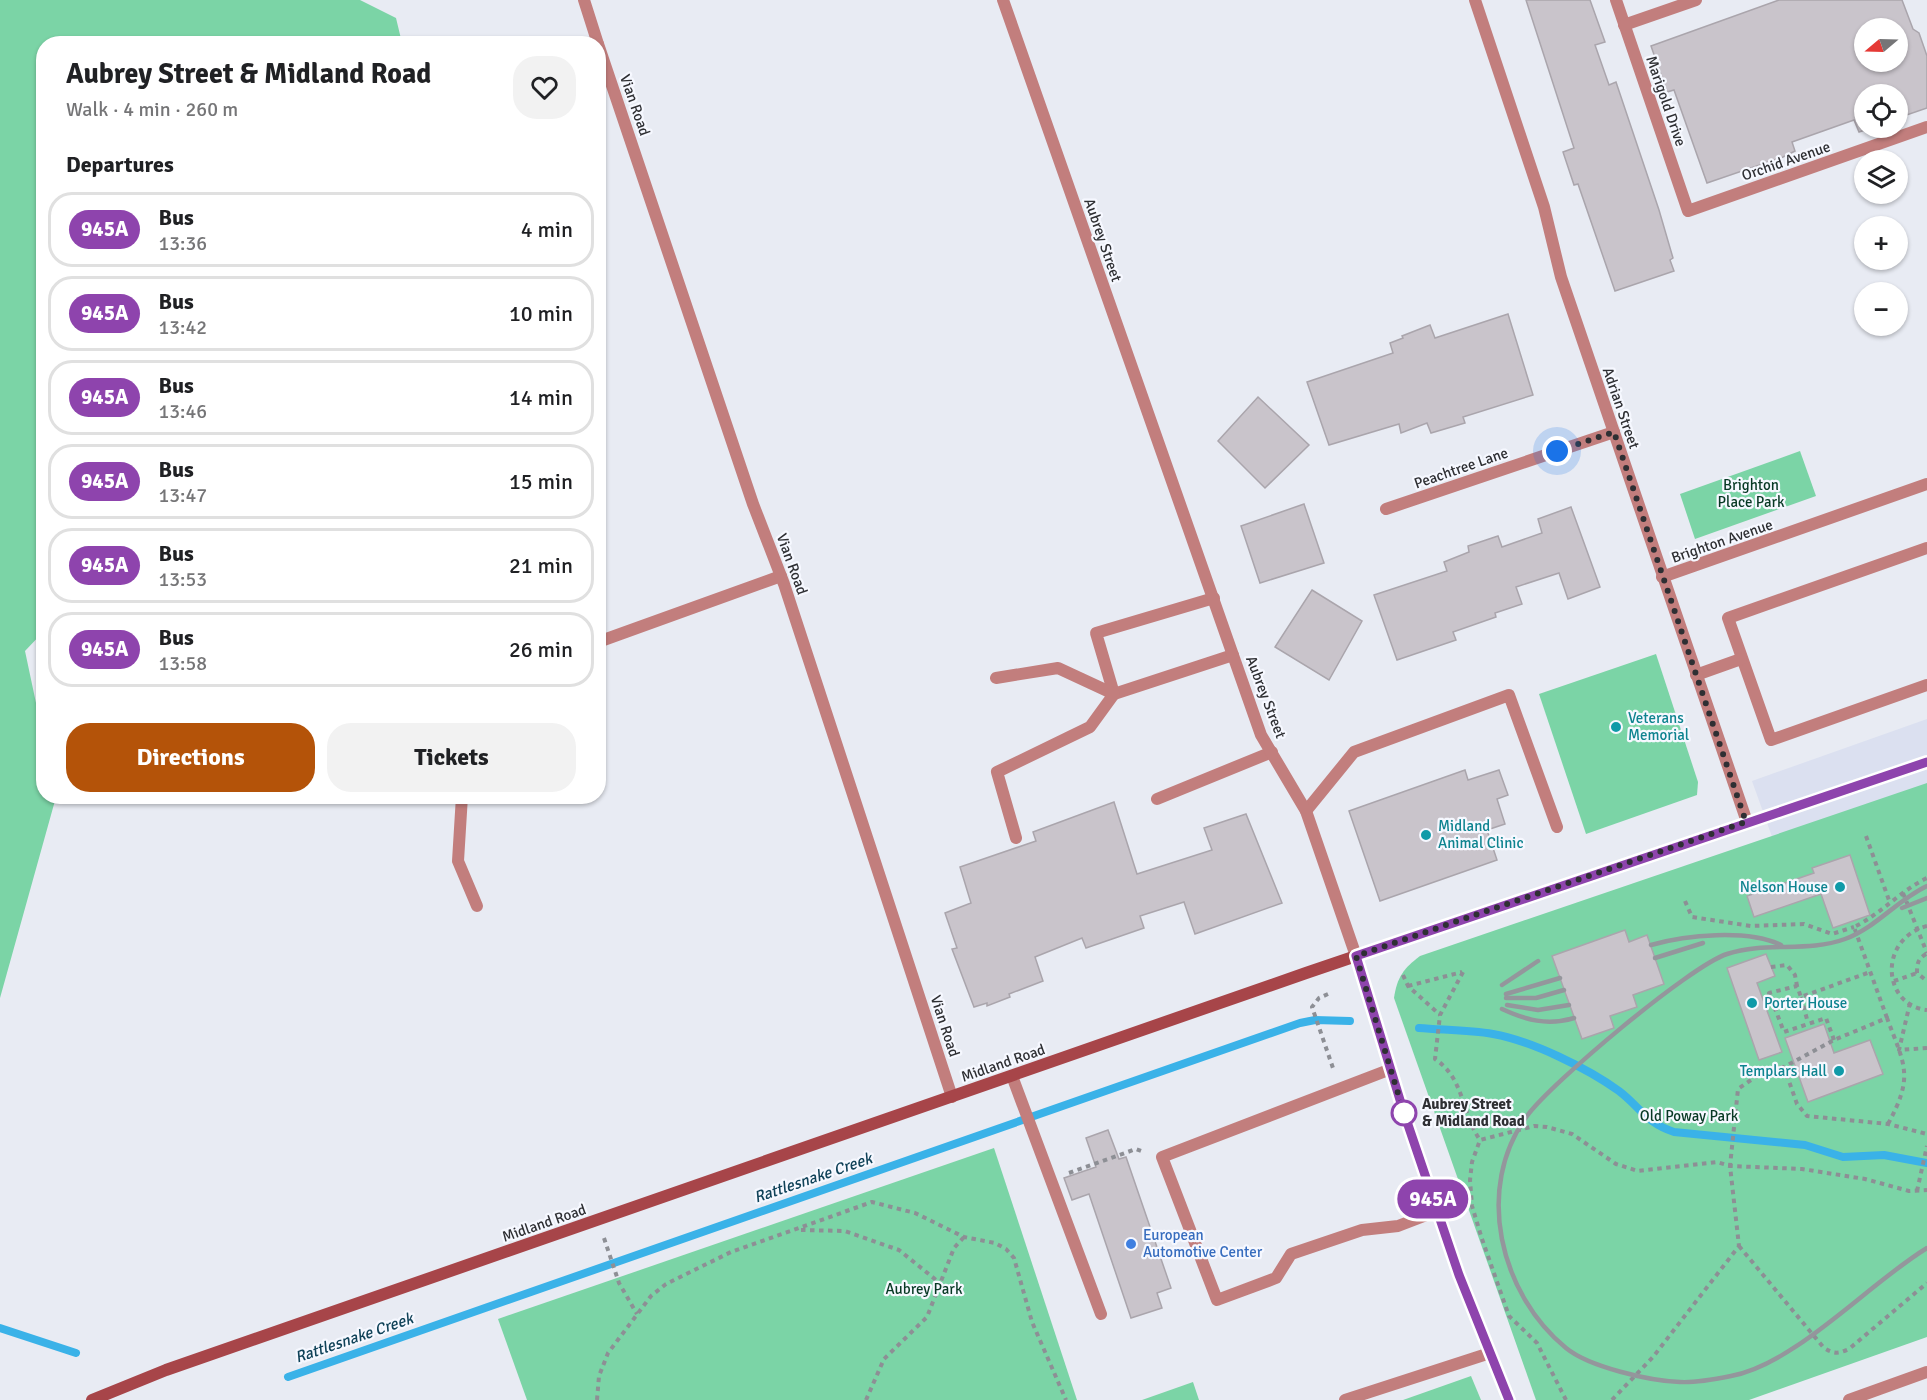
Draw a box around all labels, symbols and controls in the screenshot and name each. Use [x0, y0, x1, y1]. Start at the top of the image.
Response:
north arrow [1854, 18, 1908, 72]
map controls [1854, 18, 1908, 336]
street label: Marigold Drive [1642, 53, 1690, 149]
button: heart [513, 56, 576, 119]
text: Aubrey Street & Midland Road [66, 57, 431, 91]
street label: Vian Road [616, 72, 654, 138]
button: locate [1854, 84, 1908, 138]
text: Walk · 4 min · 260 m [66, 97, 238, 122]
street label: Orchid Avenue [1739, 137, 1833, 185]
button: layers [1854, 150, 1908, 204]
text: Departures [66, 151, 174, 178]
street label: Aubrey Street [1080, 196, 1126, 284]
text: Bus [158, 204, 194, 231]
text: 945A [81, 216, 128, 242]
text: 4 min [521, 216, 573, 243]
button: + [1854, 216, 1908, 270]
text: 13:36 [158, 231, 207, 256]
button: − [1854, 282, 1908, 336]
text: Bus [158, 288, 194, 315]
text: 945A [81, 300, 128, 326]
text: 10 min [509, 300, 573, 327]
text: 13:42 [158, 315, 207, 340]
street label: Adrian Street [1599, 365, 1643, 451]
text: Bus [158, 372, 194, 399]
text: 945A [81, 384, 128, 410]
text: 14 min [509, 384, 573, 411]
text: 13:46 [158, 399, 207, 424]
your location [1542, 436, 1572, 466]
street label: Peachtree Lane [1412, 444, 1510, 492]
text: Bus [158, 456, 194, 483]
text: 945A [81, 468, 128, 494]
text: 15 min [509, 468, 573, 495]
park label: Brighton Place Park [1717, 476, 1785, 511]
text: 13:47 [158, 483, 207, 508]
street label: Brighton Avenue [1669, 515, 1775, 567]
street label: Vian Road [773, 531, 811, 597]
text: Bus [158, 540, 194, 567]
text: 945A [81, 552, 128, 578]
text: 21 min [509, 552, 573, 579]
text: 13:53 [158, 567, 207, 592]
text: Bus [158, 624, 194, 651]
text: 945A [81, 636, 128, 662]
text: 26 min [509, 636, 573, 663]
text: 13:58 [158, 651, 207, 676]
street label: Aubrey Street [1242, 653, 1290, 741]
place label: Veterans Memorial [1628, 709, 1689, 744]
marker: Veterans Memorial [1609, 720, 1623, 734]
button: Directions [66, 723, 315, 792]
button: Tickets [327, 723, 576, 792]
place label: Midland Animal Clinic [1438, 817, 1523, 852]
marker: Midland Animal Clinic [1419, 828, 1433, 842]
place label: Nelson House [1740, 878, 1828, 896]
marker: Nelson House [1833, 880, 1847, 894]
street label: Vian Road [927, 993, 963, 1059]
place label: Porter House [1764, 994, 1847, 1012]
marker: Porter House [1745, 996, 1759, 1010]
street label: Midland Road [959, 1040, 1047, 1086]
place label: Templars Hall [1740, 1062, 1827, 1080]
marker: Templars Hall [1832, 1064, 1846, 1078]
place label: Aubrey Street & Midland Road [1422, 1095, 1525, 1130]
marker: Aubrey Street & Midland Road [1391, 1100, 1417, 1126]
park label: Old Poway Park [1640, 1107, 1739, 1125]
water label: Rattlesnake Creek [751, 1148, 877, 1208]
line badge: 945A [1391, 1180, 1475, 1218]
text: 945A [1409, 1186, 1457, 1212]
street label: Midland Road [500, 1200, 588, 1246]
place label: European Automotive Center [1143, 1226, 1263, 1261]
marker: European Automotive Center [1124, 1237, 1138, 1251]
park label: Aubrey Park [886, 1280, 963, 1298]
water label: Rattlesnake Creek [292, 1308, 418, 1368]

